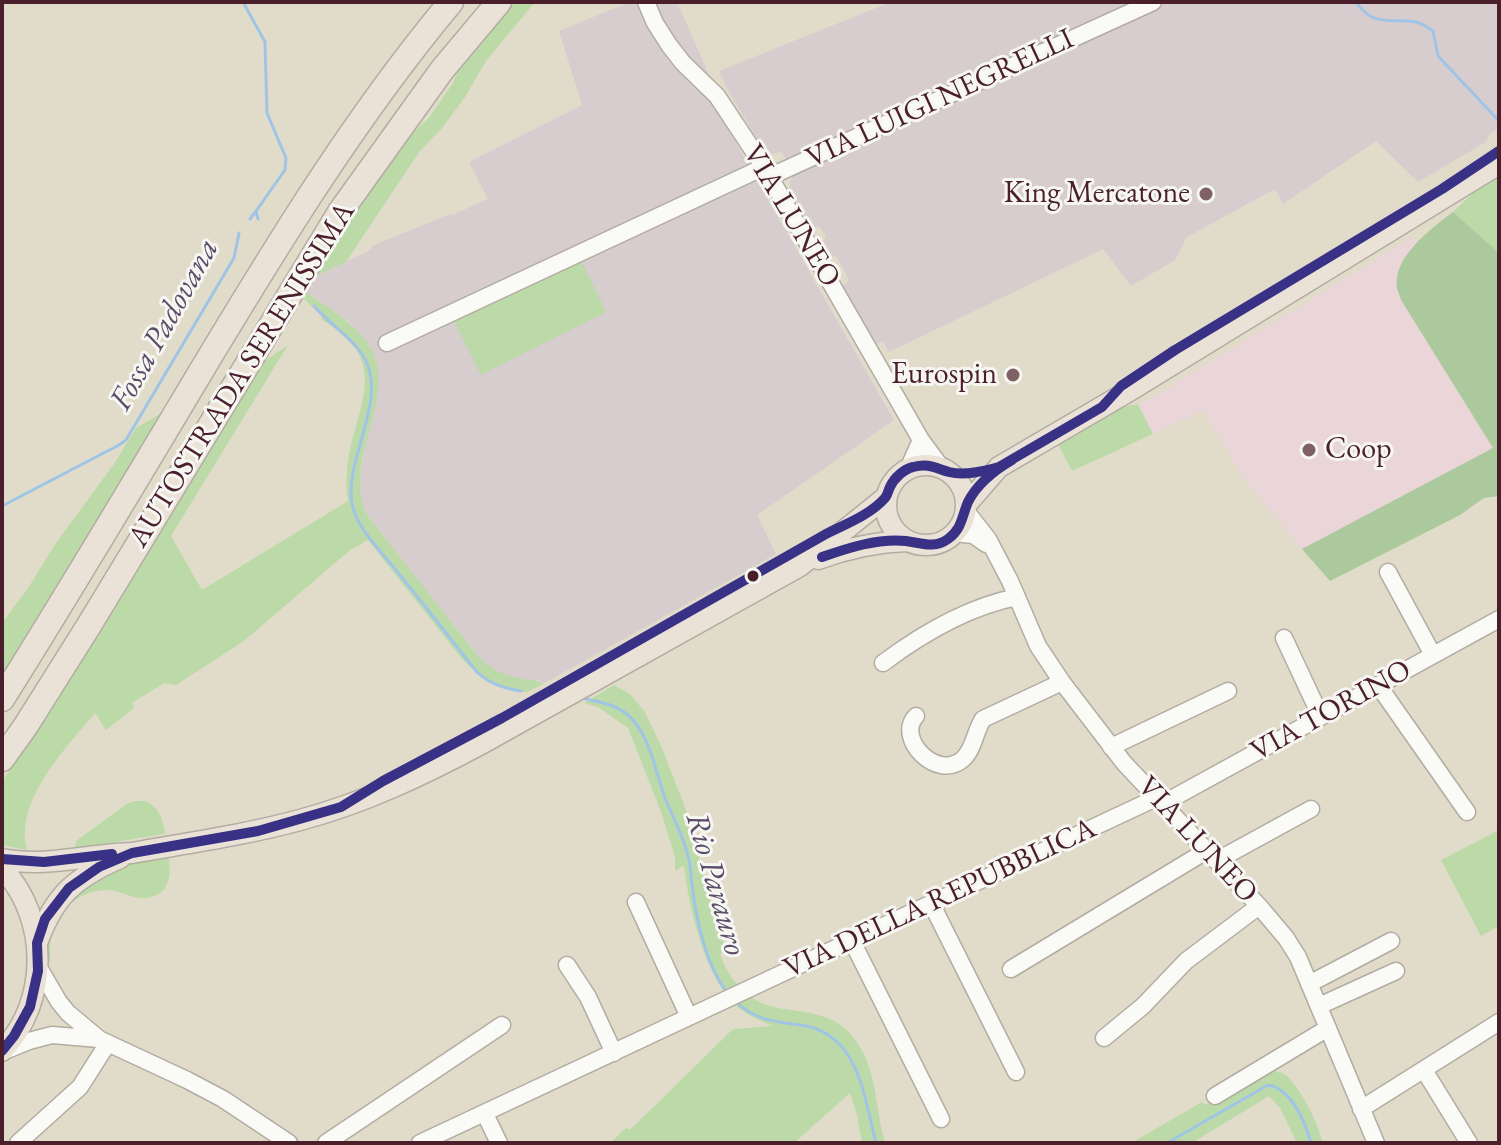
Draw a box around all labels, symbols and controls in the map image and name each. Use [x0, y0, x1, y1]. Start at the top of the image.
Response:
street label: VIA LUIGI NEGRELLI [800, 21, 1080, 177]
street label: VIA LUNEO [734, 138, 848, 294]
place label: King Mercatone [1004, 176, 1190, 212]
marker: King Mercatone [1197, 185, 1215, 203]
street label: AUTOSTRADA SERENISSIMA [121, 196, 363, 554]
water label: Fossa Padovana [102, 233, 228, 417]
place label: Eurospin [891, 357, 997, 393]
marker: Eurospin [1004, 366, 1022, 384]
place label: Coop [1325, 432, 1392, 468]
marker: Coop [1300, 441, 1318, 459]
unlabelled marker [745, 568, 761, 584]
street label: VIA TORINO [1245, 652, 1417, 770]
street label: VIA LUNEO [1129, 769, 1265, 911]
water label: Rio Parauro [676, 808, 754, 960]
street label: VIA DELLA REPUBBLICA [778, 811, 1102, 987]

